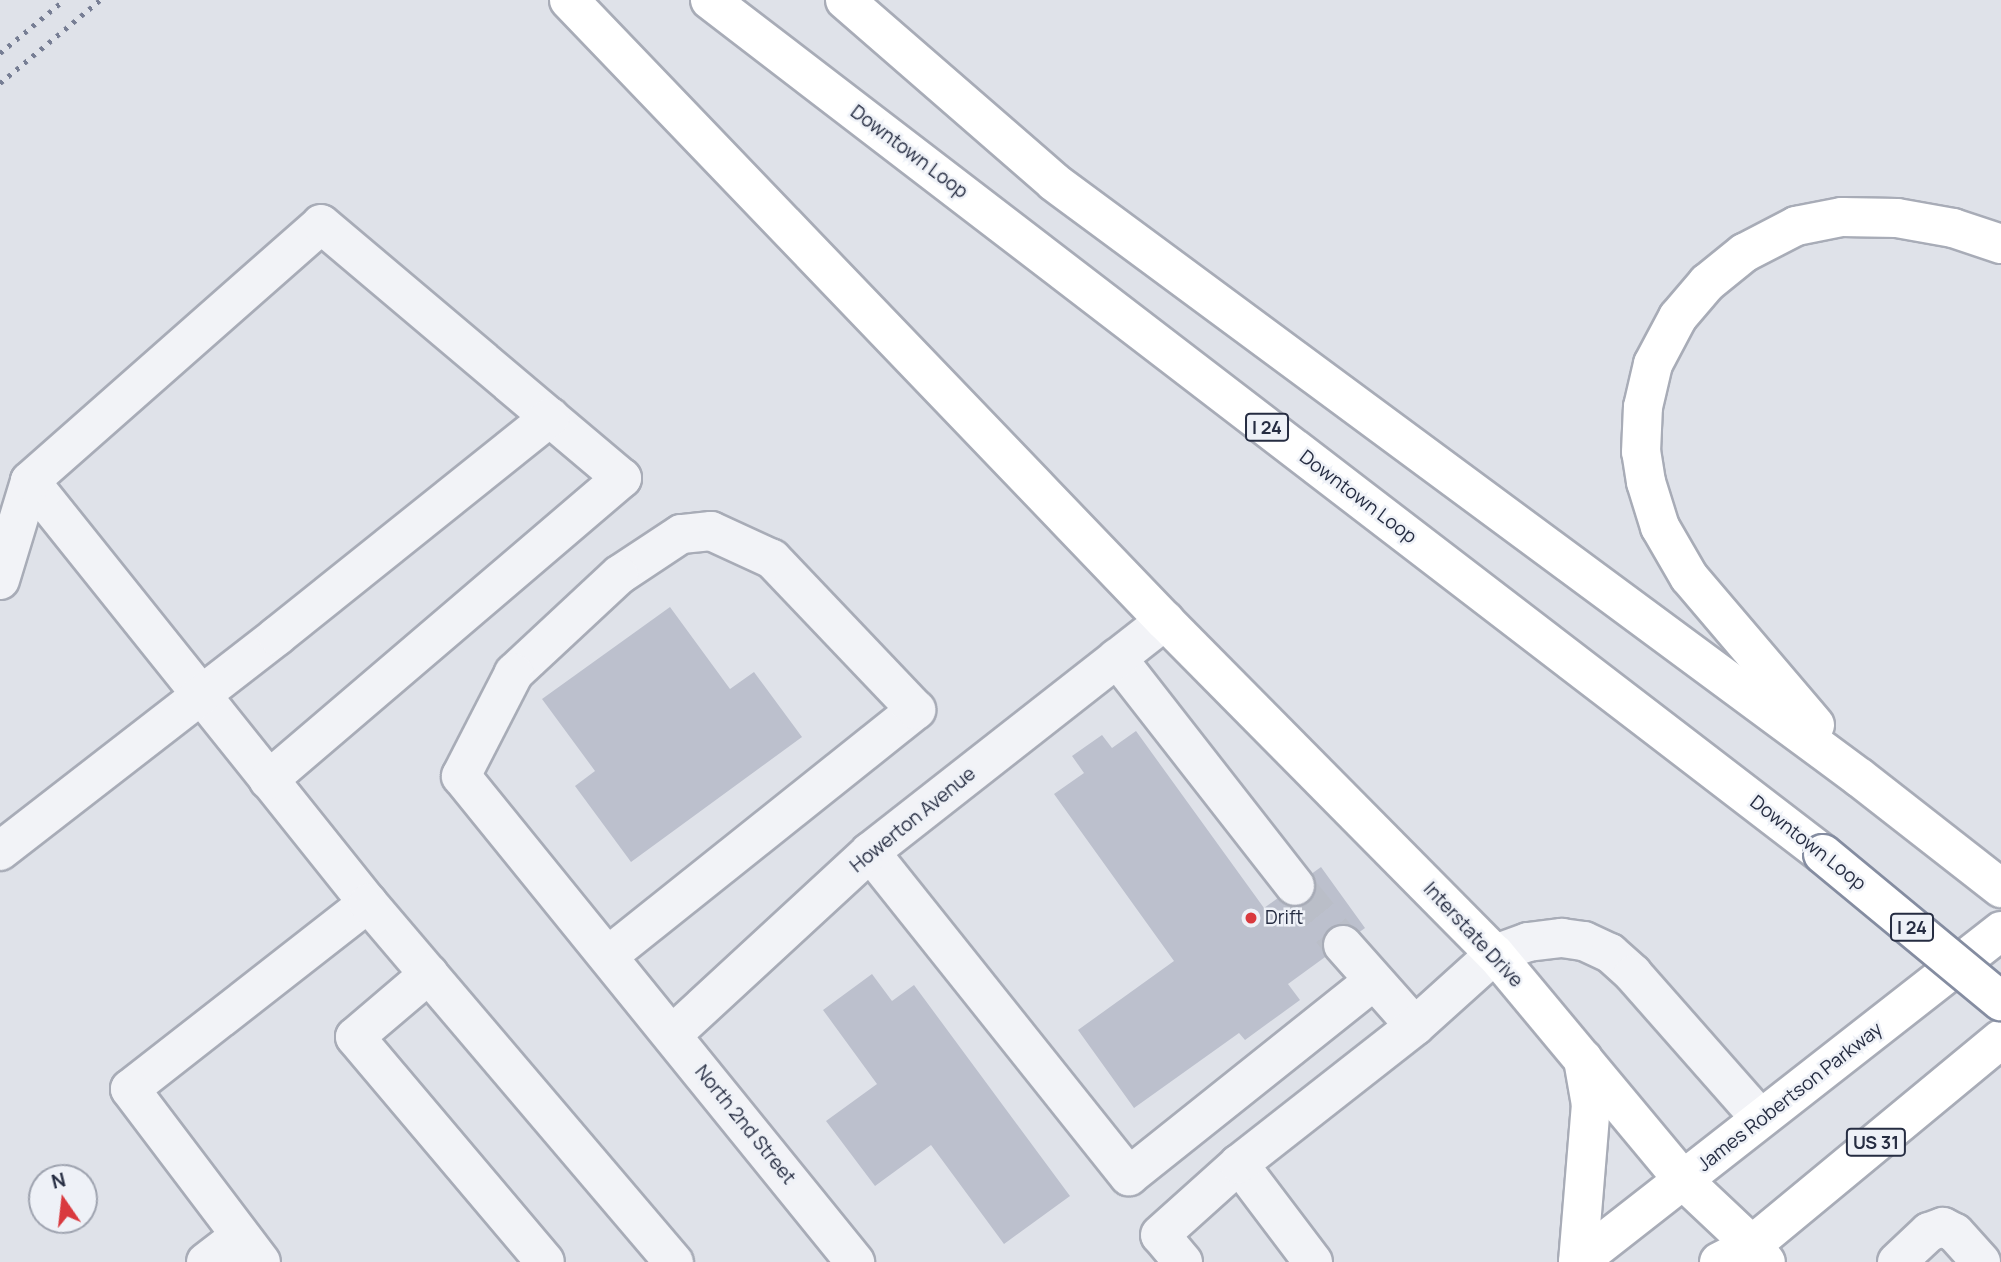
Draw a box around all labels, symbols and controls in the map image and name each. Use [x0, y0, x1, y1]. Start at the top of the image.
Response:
street label: Downtown Loop [846, 101, 972, 203]
road number: I 24 [1244, 412, 1290, 442]
street label: Downtown Loop [1295, 446, 1421, 548]
street label: Howerton Avenue [846, 762, 980, 878]
street label: Downtown Loop [1746, 791, 1870, 895]
street label: Interstate Drive [1419, 878, 1527, 992]
place label: Drift [1265, 907, 1303, 929]
marker: Drift [1243, 910, 1259, 926]
road number: I 24 [1889, 912, 1935, 942]
street label: James Robertson Parkway [1693, 1018, 1887, 1176]
street label: North 2nd Street [690, 1061, 800, 1189]
road number: US 31 [1844, 1128, 1908, 1156]
north arrow [28, 1164, 98, 1234]
text: N [49, 1166, 68, 1195]

